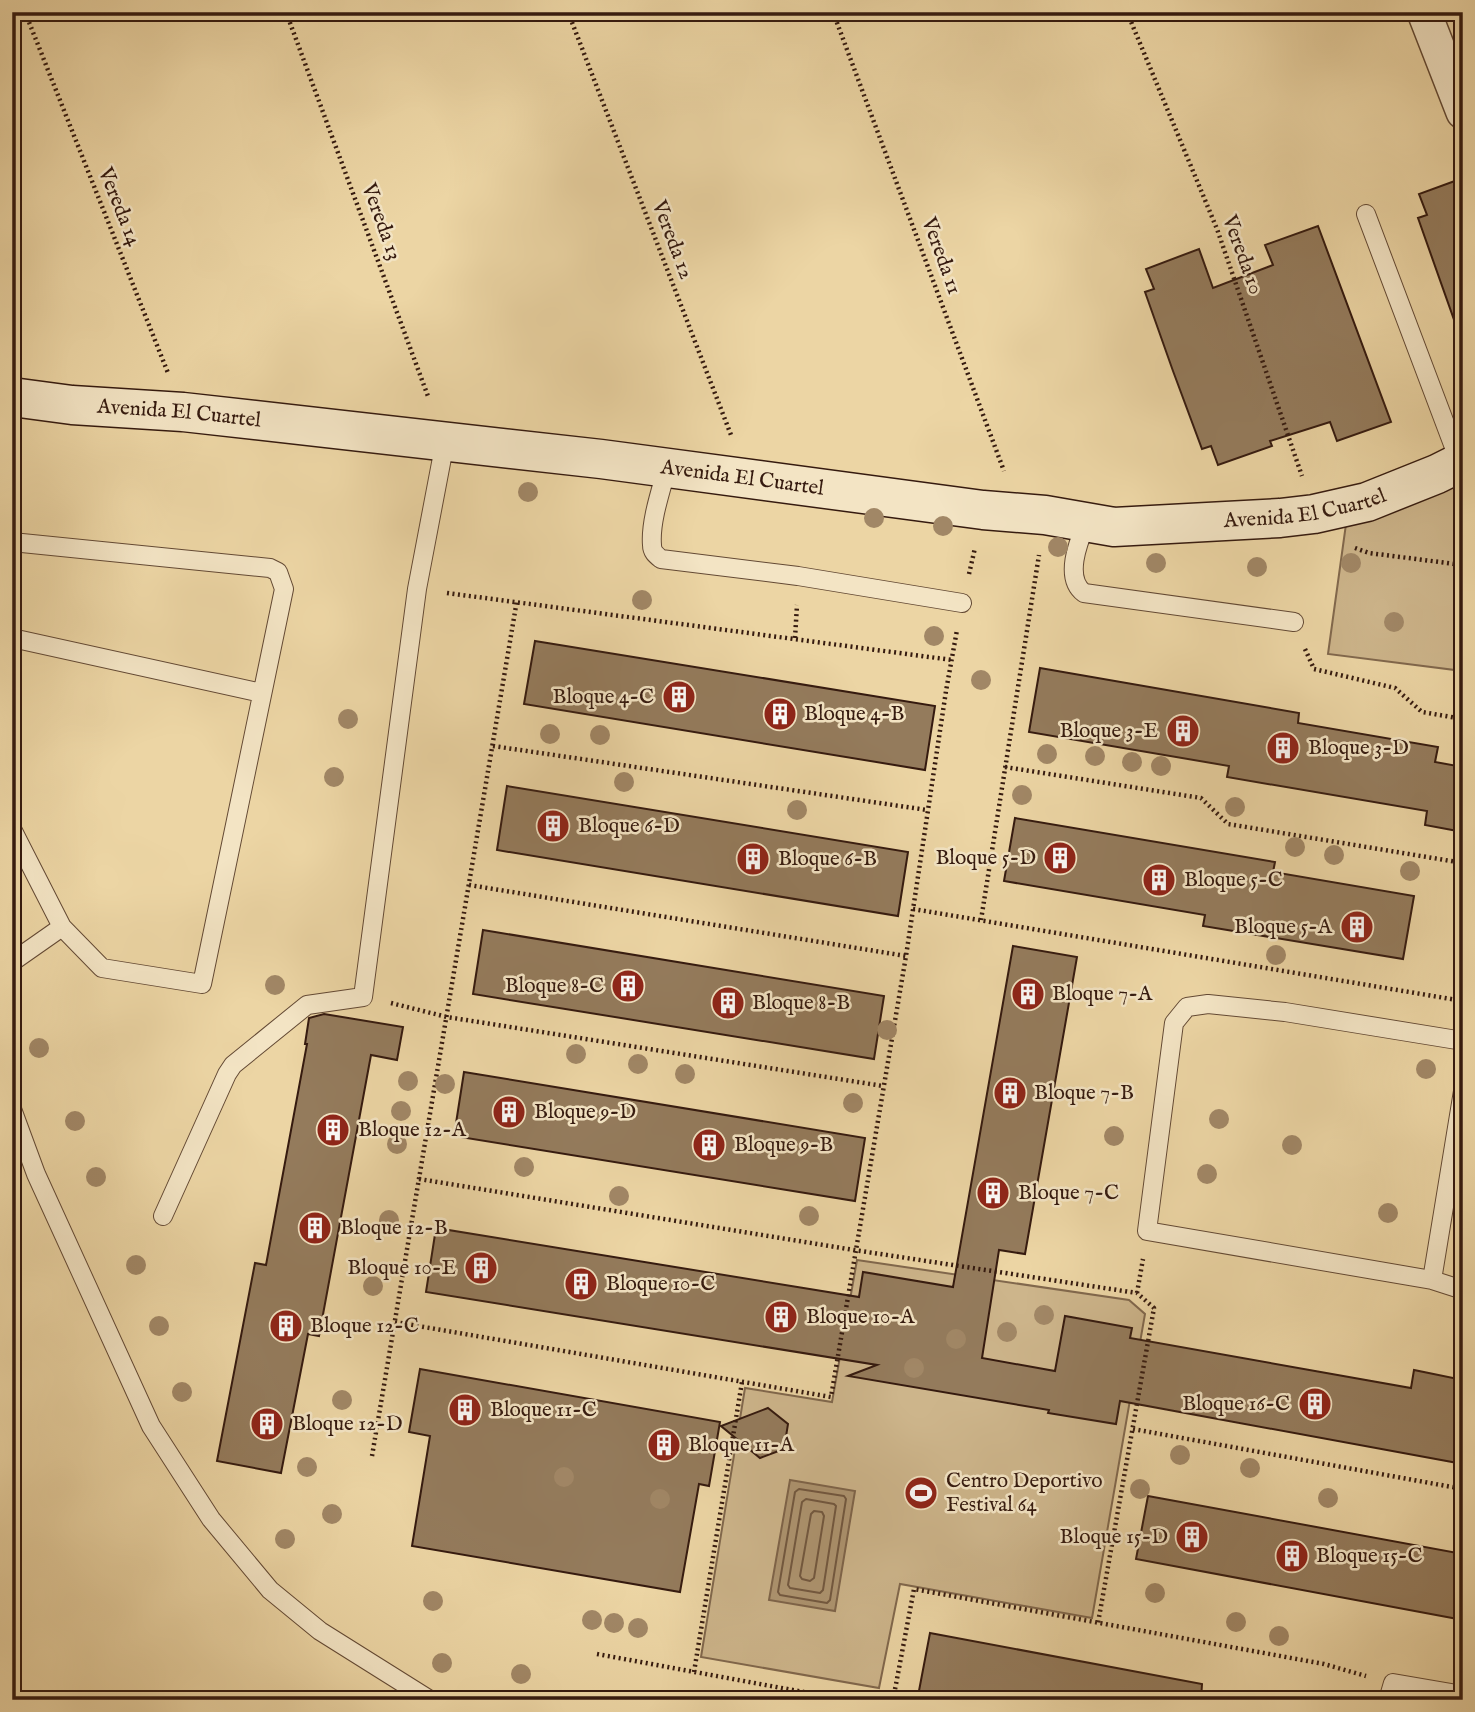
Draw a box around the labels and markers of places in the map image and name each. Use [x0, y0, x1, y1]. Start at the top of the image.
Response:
building icon: Bloque 4-C [660, 678, 698, 716]
place label: Bloque 4-C [553, 684, 654, 711]
building icon: Bloque 4-B [761, 695, 799, 733]
place label: Bloque 4-B [804, 701, 904, 728]
building icon: Bloque 3-E [1164, 712, 1202, 750]
place label: Bloque 3-E [1060, 718, 1158, 745]
building icon: Bloque 3-D [1264, 729, 1302, 767]
place label: Bloque 3-D [1308, 735, 1409, 762]
building icon: Bloque 6-D [534, 807, 572, 845]
place label: Bloque 6-D [578, 813, 680, 840]
building icon: Bloque 5-D [1041, 839, 1079, 877]
building icon: Bloque 6-B [734, 840, 772, 878]
place label: Bloque 5-D [935, 845, 1036, 872]
place label: Bloque 6-B [778, 846, 877, 873]
building icon: Bloque 5-C [1140, 861, 1178, 899]
place label: Bloque 5-C [1184, 867, 1283, 894]
building icon: Bloque 5-A [1338, 908, 1376, 946]
place label: Bloque 5-A [1234, 914, 1333, 941]
building icon: Bloque 8-C [609, 967, 647, 1005]
place label: Bloque 8-C [505, 973, 604, 1000]
building icon: Bloque 7-A [1009, 975, 1047, 1013]
place label: Bloque 7-A [1052, 981, 1153, 1008]
building icon: Bloque 8-B [709, 984, 747, 1022]
place label: Bloque 8-B [752, 990, 850, 1017]
building icon: Bloque 7-B [991, 1074, 1029, 1112]
place label: Bloque 7-B [1034, 1080, 1134, 1107]
building icon: Bloque 9-D [490, 1093, 528, 1131]
place label: Bloque 9-D [534, 1099, 636, 1126]
building icon: Bloque 12-A [314, 1111, 352, 1149]
place label: Bloque 12-A [358, 1117, 467, 1144]
building icon: Bloque 9-B [690, 1126, 728, 1164]
place label: Bloque 9-B [734, 1132, 833, 1159]
building icon: Bloque 7-C [974, 1174, 1012, 1212]
place label: Bloque 7-C [1018, 1180, 1119, 1207]
building icon: Bloque 12-B [296, 1209, 334, 1247]
place label: Bloque 12-B [340, 1215, 448, 1242]
building icon: Bloque 10-E [462, 1249, 500, 1287]
place label: Bloque 10-E [347, 1255, 456, 1282]
building icon: Bloque 10-C [562, 1265, 600, 1303]
place label: Bloque 10-C [606, 1271, 715, 1298]
building icon: Bloque 10-A [762, 1298, 800, 1336]
place label: Bloque 10-A [806, 1304, 915, 1331]
building icon: Bloque 12-C [267, 1307, 305, 1345]
place label: Bloque 12-C [310, 1313, 419, 1340]
building icon: Bloque 16-C [1296, 1385, 1334, 1423]
building icon: Bloque 11-C [446, 1391, 484, 1429]
place label: Bloque 16-C [1182, 1391, 1290, 1418]
place label: Bloque 11-C [490, 1397, 597, 1424]
building icon: Bloque 12-D [248, 1405, 286, 1443]
place label: Bloque 12-D [292, 1411, 403, 1438]
building icon: Bloque 11-A [645, 1426, 683, 1464]
place label: Bloque 11-A [688, 1432, 795, 1459]
place label: Centro Deportivo Festival 64 [946, 1468, 1103, 1519]
sports icon: Centro Deportivo Festival 64 [902, 1474, 940, 1512]
building icon: Bloque 15-D [1173, 1518, 1211, 1556]
place label: Bloque 15-D [1060, 1524, 1168, 1551]
building icon: Bloque 15-C [1273, 1537, 1311, 1575]
place label: Bloque 15-C [1316, 1543, 1423, 1570]

